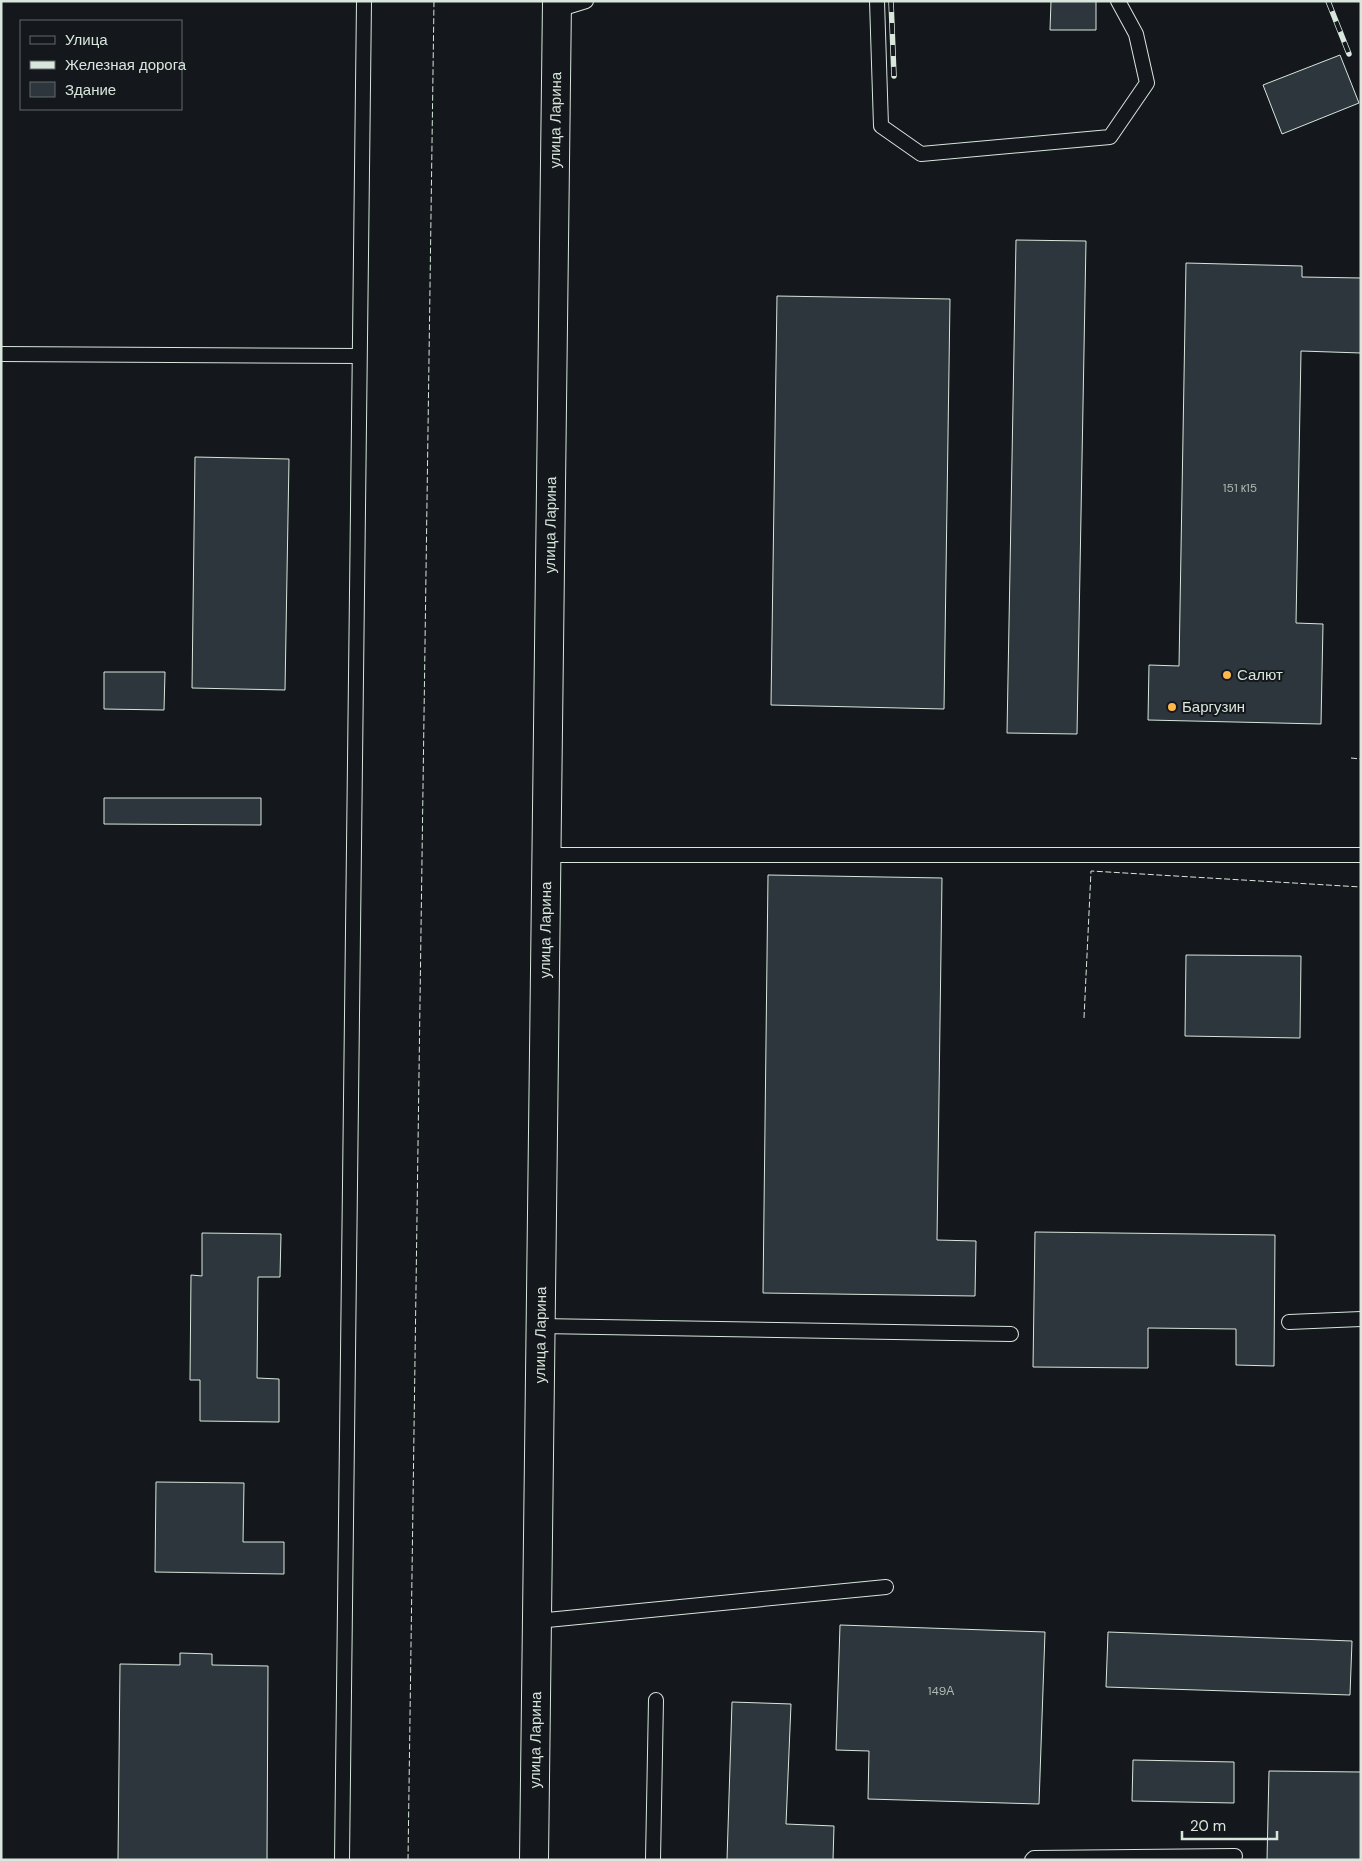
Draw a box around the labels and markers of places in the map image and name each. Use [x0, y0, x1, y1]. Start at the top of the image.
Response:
place label: Салют [1237, 665, 1283, 685]
marker: Салют [1221, 669, 1233, 681]
place label: Баргузин [1182, 697, 1245, 717]
marker: Баргузин [1166, 701, 1178, 713]

